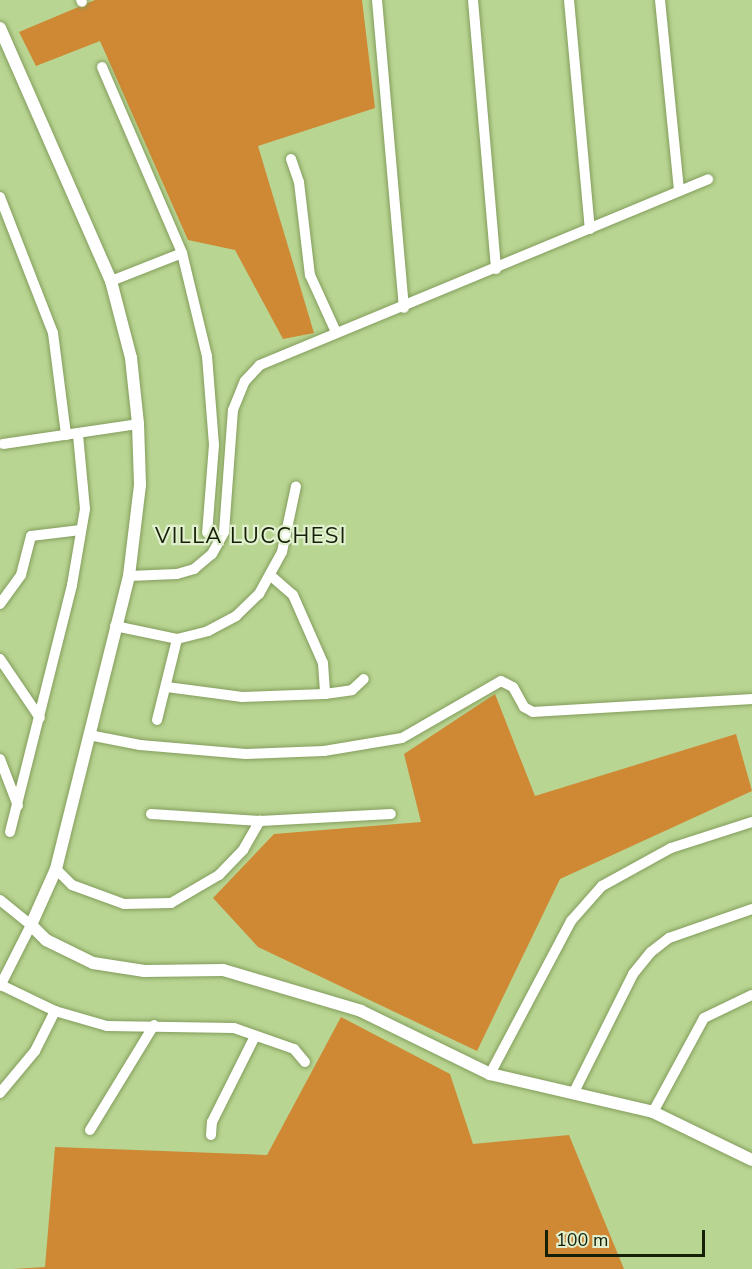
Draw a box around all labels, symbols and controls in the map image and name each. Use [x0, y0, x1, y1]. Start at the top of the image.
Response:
district label: VILLA LUCCHESI [155, 524, 347, 550]
scale bar [548, 1218, 708, 1256]
text: 100 m [556, 1228, 608, 1252]

